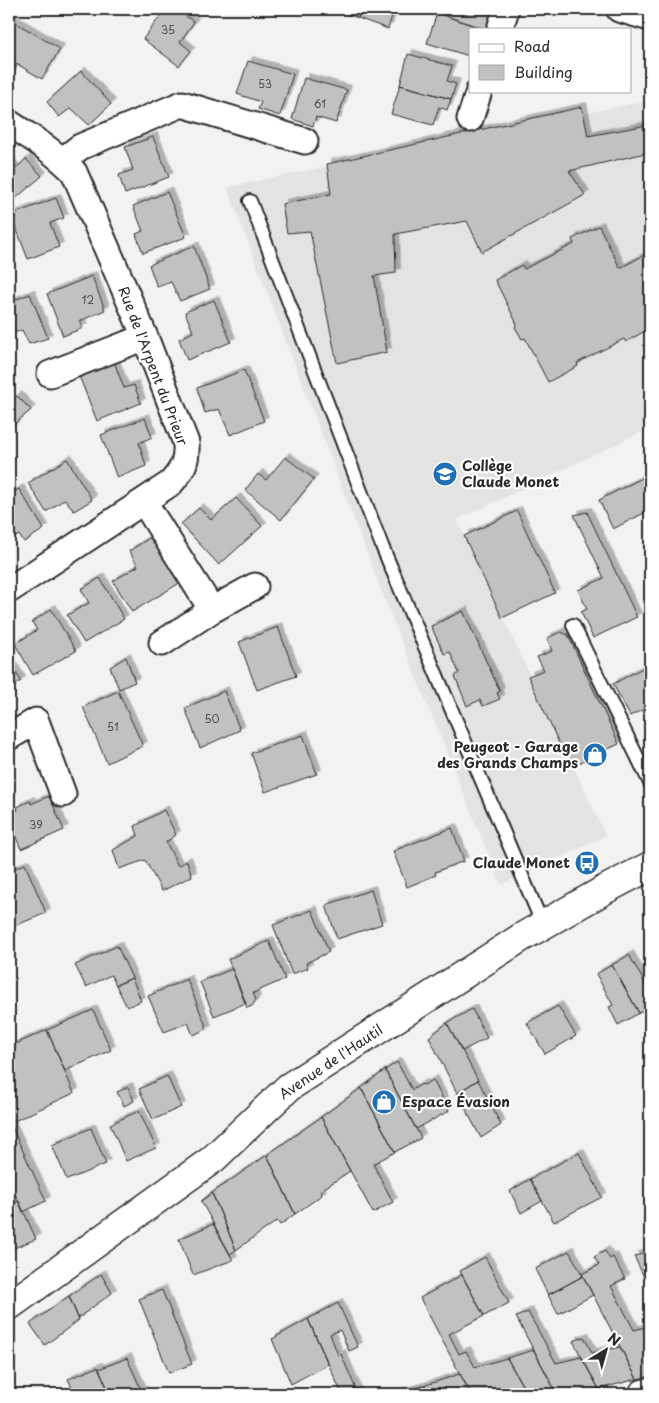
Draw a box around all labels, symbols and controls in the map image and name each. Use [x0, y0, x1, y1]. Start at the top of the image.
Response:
house number: 35 [161, 21, 175, 38]
legend [469, 28, 632, 92]
text: Road [514, 34, 550, 57]
text: Building [514, 60, 573, 83]
house number: 53 [258, 75, 272, 92]
house number: 61 [314, 95, 326, 112]
street label: Rue de l'Arpent du Prieur [113, 283, 194, 449]
house number: 12 [82, 291, 95, 308]
place label: Collège Claude Monet [462, 455, 559, 492]
school or university icon: Collège Claude Monet [432, 461, 458, 487]
house number: 50 [204, 710, 220, 727]
house number: 51 [107, 718, 119, 735]
place label: Peugeot - Garage des Grands Champs [437, 736, 578, 773]
shop icon: Peugeot - Garage des Grands Champs [582, 742, 608, 768]
house number: 39 [29, 816, 43, 833]
bus stop icon: Claude Monet [574, 850, 600, 876]
place label: Claude Monet [473, 852, 570, 873]
street label: Avenue de l'Hautil [275, 1019, 387, 1104]
shop icon: Espace Évasion [371, 1089, 397, 1115]
place label: Espace Évasion [402, 1091, 510, 1112]
north arrow [582, 1326, 632, 1376]
text: N [603, 1327, 625, 1351]

